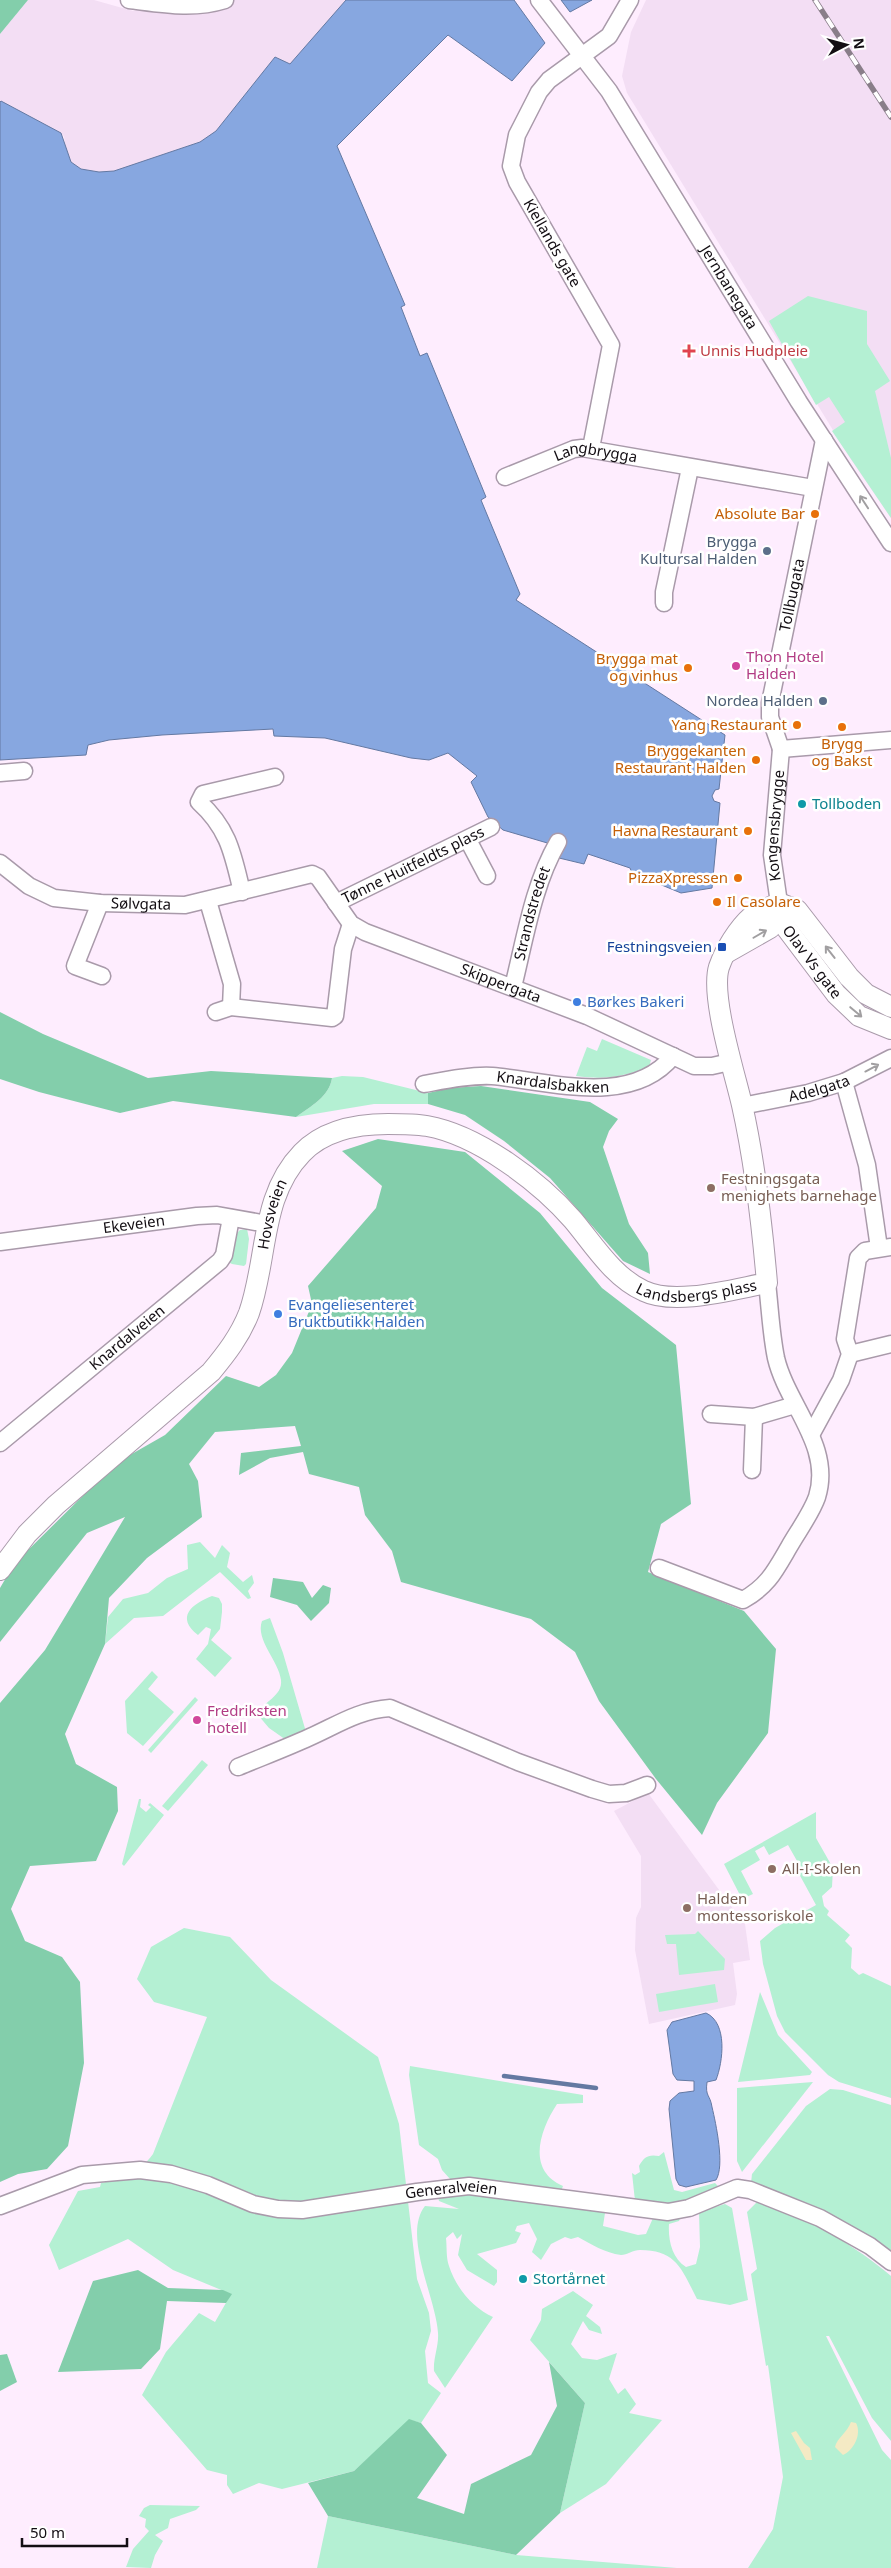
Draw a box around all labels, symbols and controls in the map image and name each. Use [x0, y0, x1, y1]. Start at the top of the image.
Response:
north arrow [821, 20, 871, 70]
text: N [849, 37, 869, 50]
street label: Kiellands gate [519, 195, 586, 290]
street label: Jernbanegata [696, 239, 763, 333]
place label: Unnis Hudpleie [700, 340, 808, 360]
marker: Unnis Hudpleie [682, 344, 696, 358]
street label: Langbrygga [551, 437, 639, 466]
one-way arrow [859, 496, 869, 510]
place label: Absolute Bar [715, 503, 805, 523]
marker: Absolute Bar [809, 508, 821, 520]
place label: Brygga Kultursal Halden [640, 531, 757, 568]
marker: Brygga Kultursal Halden [761, 545, 773, 557]
street label: Tollbugata [774, 557, 808, 633]
place label: Thon Hotel Halden [746, 646, 824, 683]
place label: Brygga mat og vinhus [596, 648, 679, 685]
marker: Thon Hotel Halden [730, 660, 742, 672]
marker: Brygga mat og vinhus [682, 662, 694, 674]
place label: Nordea Halden [706, 690, 813, 710]
marker: Nordea Halden [817, 695, 829, 707]
place label: Yang Restaurant [671, 714, 788, 734]
marker: Yang Restaurant [791, 719, 803, 731]
marker: Brygg og Bakst [836, 721, 848, 733]
place label: Brygg og Bakst [812, 733, 873, 770]
place label: Bryggekanten Restaurant Halden [615, 740, 746, 777]
marker: Bryggekanten Restaurant Halden [750, 754, 762, 766]
street label: Kongensbrygge [761, 769, 788, 883]
place label: Tollboden [812, 793, 881, 813]
marker: Tollboden [796, 798, 808, 810]
place label: Havna Restaurant [612, 820, 739, 840]
street label: Tønne Huitfeldts plass [338, 821, 487, 908]
marker: Havna Restaurant [742, 825, 754, 837]
street label: Strandstredet [509, 863, 554, 962]
place label: PizzaXpressen [628, 867, 728, 887]
marker: PizzaXpressen [732, 872, 744, 884]
place label: Il Casolare [727, 891, 801, 911]
street label: Sølvgata [111, 892, 171, 914]
marker: Il Casolare [711, 896, 723, 908]
street label: Olav Vs gate [779, 921, 847, 1002]
one-way arrow [753, 929, 767, 939]
place label: Festningsveien [607, 936, 712, 956]
marker: Festningsveien [716, 941, 728, 953]
one-way arrow [824, 946, 835, 959]
street label: Skippergata [458, 958, 544, 1007]
place label: Børkes Bakeri [587, 991, 684, 1011]
marker: Børkes Bakeri [571, 996, 583, 1008]
one-way arrow [849, 1007, 862, 1018]
one-way arrow [864, 1063, 879, 1072]
street label: Knardalsbakken [495, 1065, 610, 1096]
street label: Adelgata [787, 1070, 853, 1106]
place label: Festningsgata menighets barnehage [721, 1168, 877, 1205]
street label: Hovsveien [252, 1175, 291, 1251]
marker: Festningsgata menighets barnehage [705, 1182, 717, 1194]
street label: Ekeveien [102, 1209, 166, 1237]
street label: Landsbergs plass [633, 1274, 758, 1306]
place label: Evangeliesenteret Bruktbutikk Halden [288, 1294, 425, 1331]
street label: Knardalveien [85, 1300, 168, 1374]
marker: Evangeliesenteret Bruktbutikk Halden [272, 1308, 284, 1320]
place label: Fredriksten hotell [207, 1700, 287, 1737]
marker: Fredriksten hotell [191, 1714, 203, 1726]
place label: All-I-Skolen [782, 1858, 861, 1878]
marker: All-I-Skolen [766, 1863, 778, 1875]
place label: Halden montessoriskole [697, 1888, 813, 1925]
marker: Halden montessoriskole [681, 1902, 693, 1914]
street label: Generalveien [403, 2175, 499, 2203]
place label: Stortårnet [533, 2268, 606, 2288]
marker: Stortårnet [517, 2273, 529, 2285]
scale bar [22, 2516, 128, 2548]
text: 50 m [30, 2522, 65, 2542]

